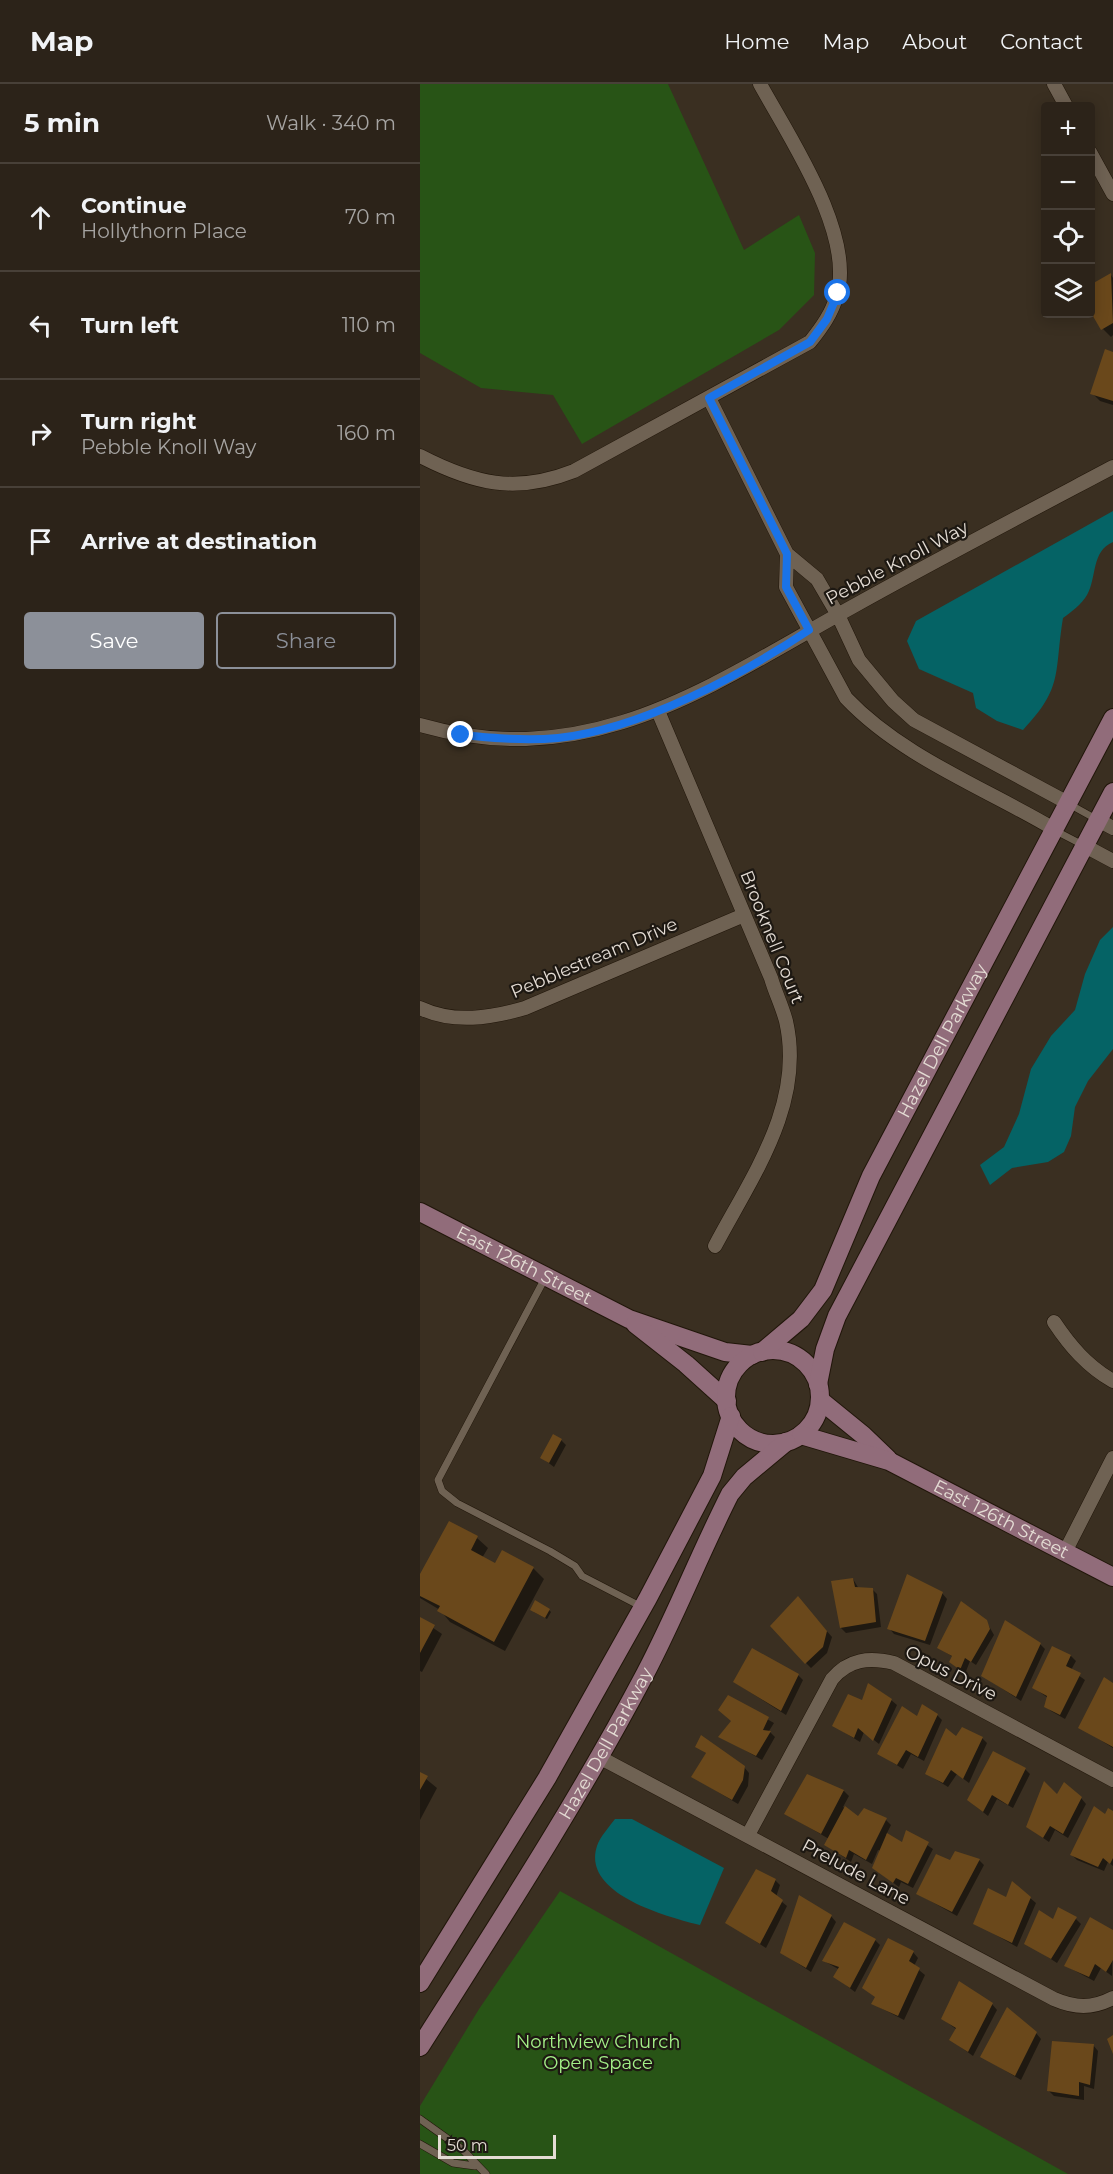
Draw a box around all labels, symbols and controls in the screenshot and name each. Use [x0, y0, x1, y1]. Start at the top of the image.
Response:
text: Map [30, 24, 93, 58]
text: Home [724, 29, 789, 54]
text: Map [822, 29, 869, 54]
text: About [902, 29, 967, 54]
text: Contact [1000, 29, 1083, 54]
map controls [1041, 102, 1095, 318]
button: + [1041, 102, 1095, 156]
text: 5 min [24, 107, 100, 139]
text: Walk · 340 m [266, 111, 396, 135]
button: − [1041, 156, 1095, 210]
text: Continue [81, 192, 187, 219]
icon: ahead [24, 201, 57, 234]
text: 70 m [345, 205, 396, 229]
button: locate [1041, 210, 1095, 264]
text: Hollythorn Place [81, 219, 247, 243]
button: layers [1041, 264, 1095, 318]
route start [824, 279, 850, 305]
icon: left [24, 309, 57, 342]
text: Turn left [81, 312, 179, 339]
text: 110 m [342, 313, 396, 337]
text: Turn right [81, 408, 196, 435]
icon: right [24, 417, 57, 450]
text: 160 m [337, 421, 396, 445]
text: Pebble Knoll Way [81, 435, 256, 459]
street label: Pebble Knoll Way [822, 516, 972, 610]
icon: arrive [24, 525, 57, 558]
text: Arrive at destination [81, 528, 317, 555]
button: Save [24, 612, 204, 669]
button: Share [216, 612, 396, 669]
route end [447, 721, 473, 747]
street label: Brooknell Court [735, 867, 809, 1007]
street label: Pebblestream Drive [507, 913, 681, 1003]
street label: Hazel Dell Parkway [893, 960, 992, 1122]
street label: East 126th Street [453, 1221, 596, 1309]
street label: East 126th Street [930, 1475, 1073, 1563]
street label: Opus Drive [901, 1640, 1001, 1706]
street label: Hazel Dell Parkway [554, 1664, 658, 1823]
street label: Prelude Lane [798, 1834, 914, 1910]
park label: Northview Church Open Space [516, 2031, 680, 2074]
scale bar [438, 2132, 556, 2160]
text: 50 m [447, 2136, 488, 2155]

